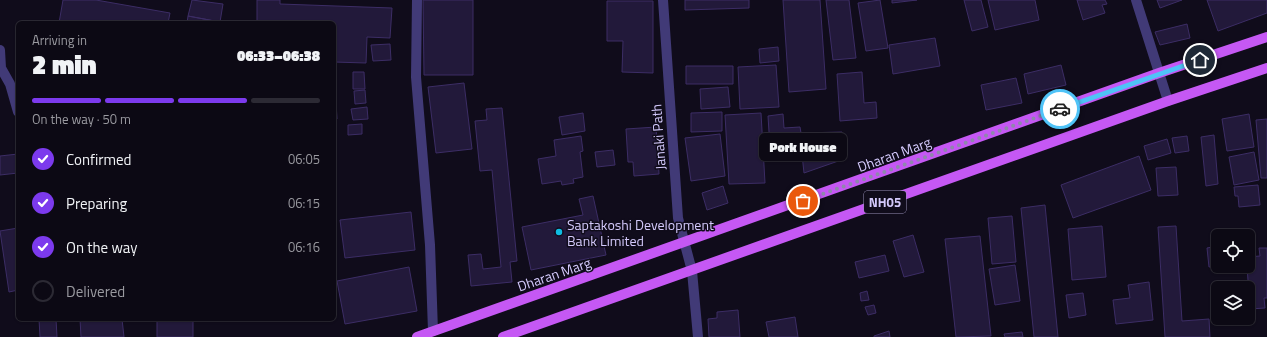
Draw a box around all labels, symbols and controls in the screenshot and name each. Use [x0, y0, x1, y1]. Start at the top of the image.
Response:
text: Arriving in [32, 30, 87, 50]
pin [1183, 43, 1217, 77]
text: 06:33–06:38 [237, 44, 320, 67]
text: 2 min [32, 45, 97, 84]
icon: home [1189, 49, 1211, 71]
courier [1040, 89, 1080, 129]
icon: car [1049, 98, 1071, 120]
street label: Janaki Path [645, 103, 671, 171]
text: On the way · 50 m [32, 109, 131, 129]
street label: Dharan Marg [854, 131, 934, 177]
callout: Pork House [759, 133, 847, 161]
text: Pork House [770, 137, 836, 157]
icon: check [32, 148, 54, 170]
text: Confirmed [66, 148, 131, 171]
text: 06:05 [288, 149, 320, 169]
pin [786, 184, 820, 218]
icon: bag [792, 190, 814, 212]
road number: NH05 [864, 191, 906, 213]
icon: check [32, 192, 54, 214]
text: Preparing [66, 192, 127, 215]
text: 06:15 [288, 193, 320, 213]
place label: Saptakoshi Development Bank Limited [567, 214, 714, 251]
marker: Saptakoshi Development Bank Limited [554, 227, 564, 237]
map controls [1211, 229, 1255, 325]
button: locate [1211, 229, 1255, 273]
icon: check [32, 236, 54, 258]
text: On the way [66, 236, 138, 259]
text: 06:16 [288, 237, 320, 257]
street label: Dharan Marg [514, 252, 594, 296]
text: Delivered [66, 280, 125, 303]
button: layers [1211, 281, 1255, 325]

